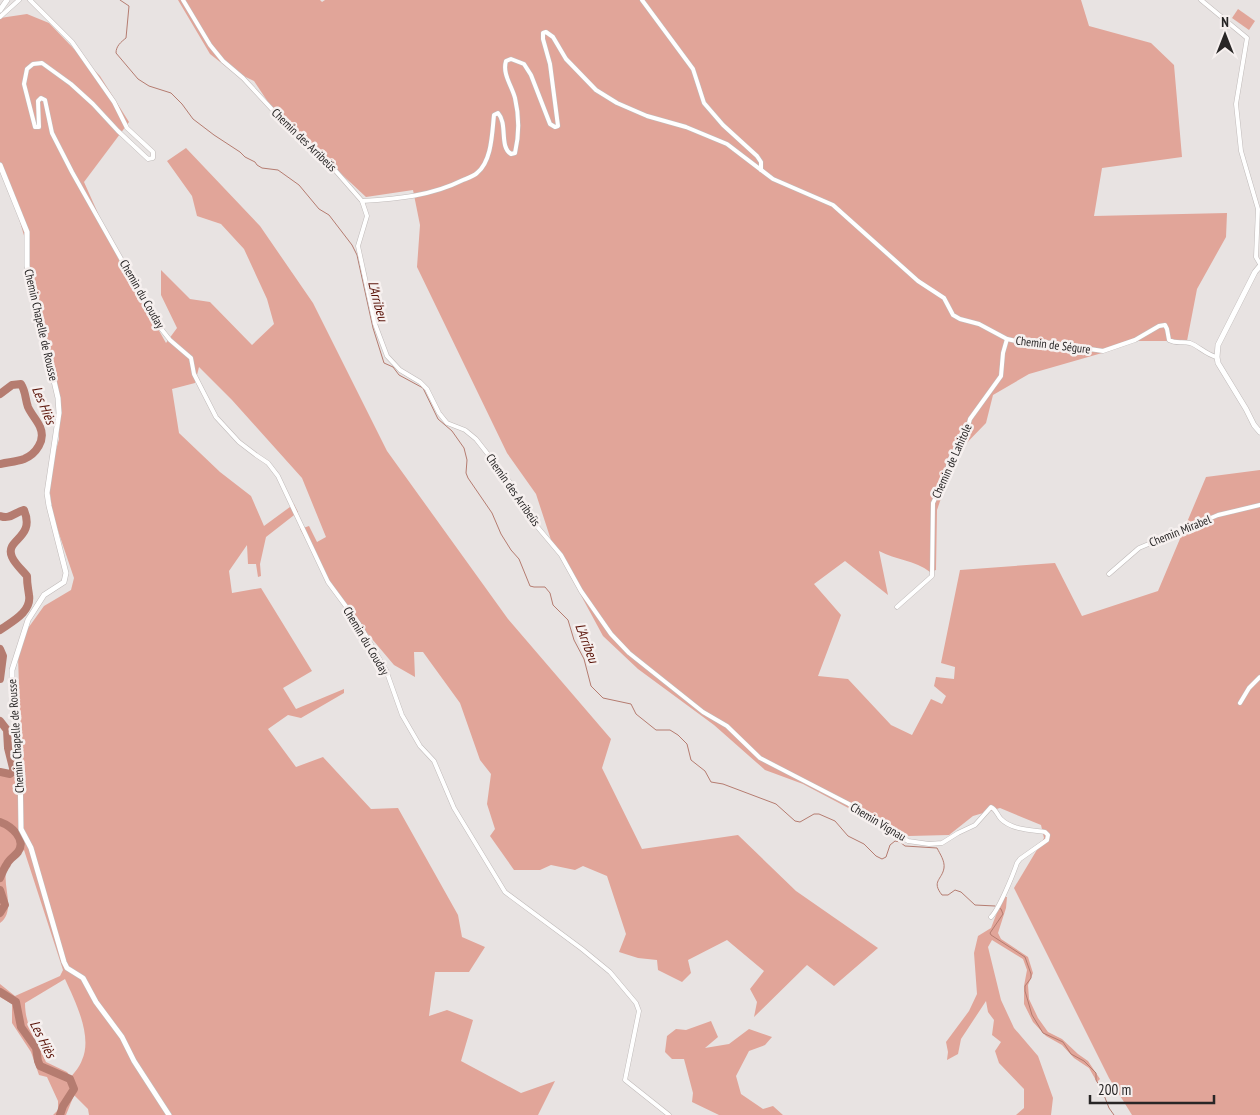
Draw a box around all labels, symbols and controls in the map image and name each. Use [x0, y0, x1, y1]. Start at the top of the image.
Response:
north arrow [1200, 10, 1250, 60]
text: N [1221, 13, 1229, 31]
street label: Chemin des Arribeüs [269, 105, 340, 174]
street label: Chemin du Couday [117, 257, 168, 331]
street label: Chemin Chapelle de Rousse [21, 268, 62, 382]
water label: L'Arribeu [364, 279, 392, 324]
street label: Chemin de Ségure [1015, 332, 1091, 357]
water label: Les Hiès [28, 383, 61, 428]
street label: Chemin de Lahitole [928, 421, 975, 501]
street label: Chemin des Arribeüs [483, 451, 544, 529]
street label: Chemin Mirabel [1147, 511, 1213, 550]
street label: Chemin du Couday [340, 604, 393, 678]
water label: L'Arribeu [571, 621, 603, 666]
street label: Chemin Chapelle de Rousse [4, 678, 27, 794]
street label: Chemin Vignau [848, 799, 909, 844]
water label: Les Hiès [26, 1017, 61, 1062]
scale bar [1090, 1072, 1214, 1104]
text: 200 m [1098, 1080, 1131, 1099]

